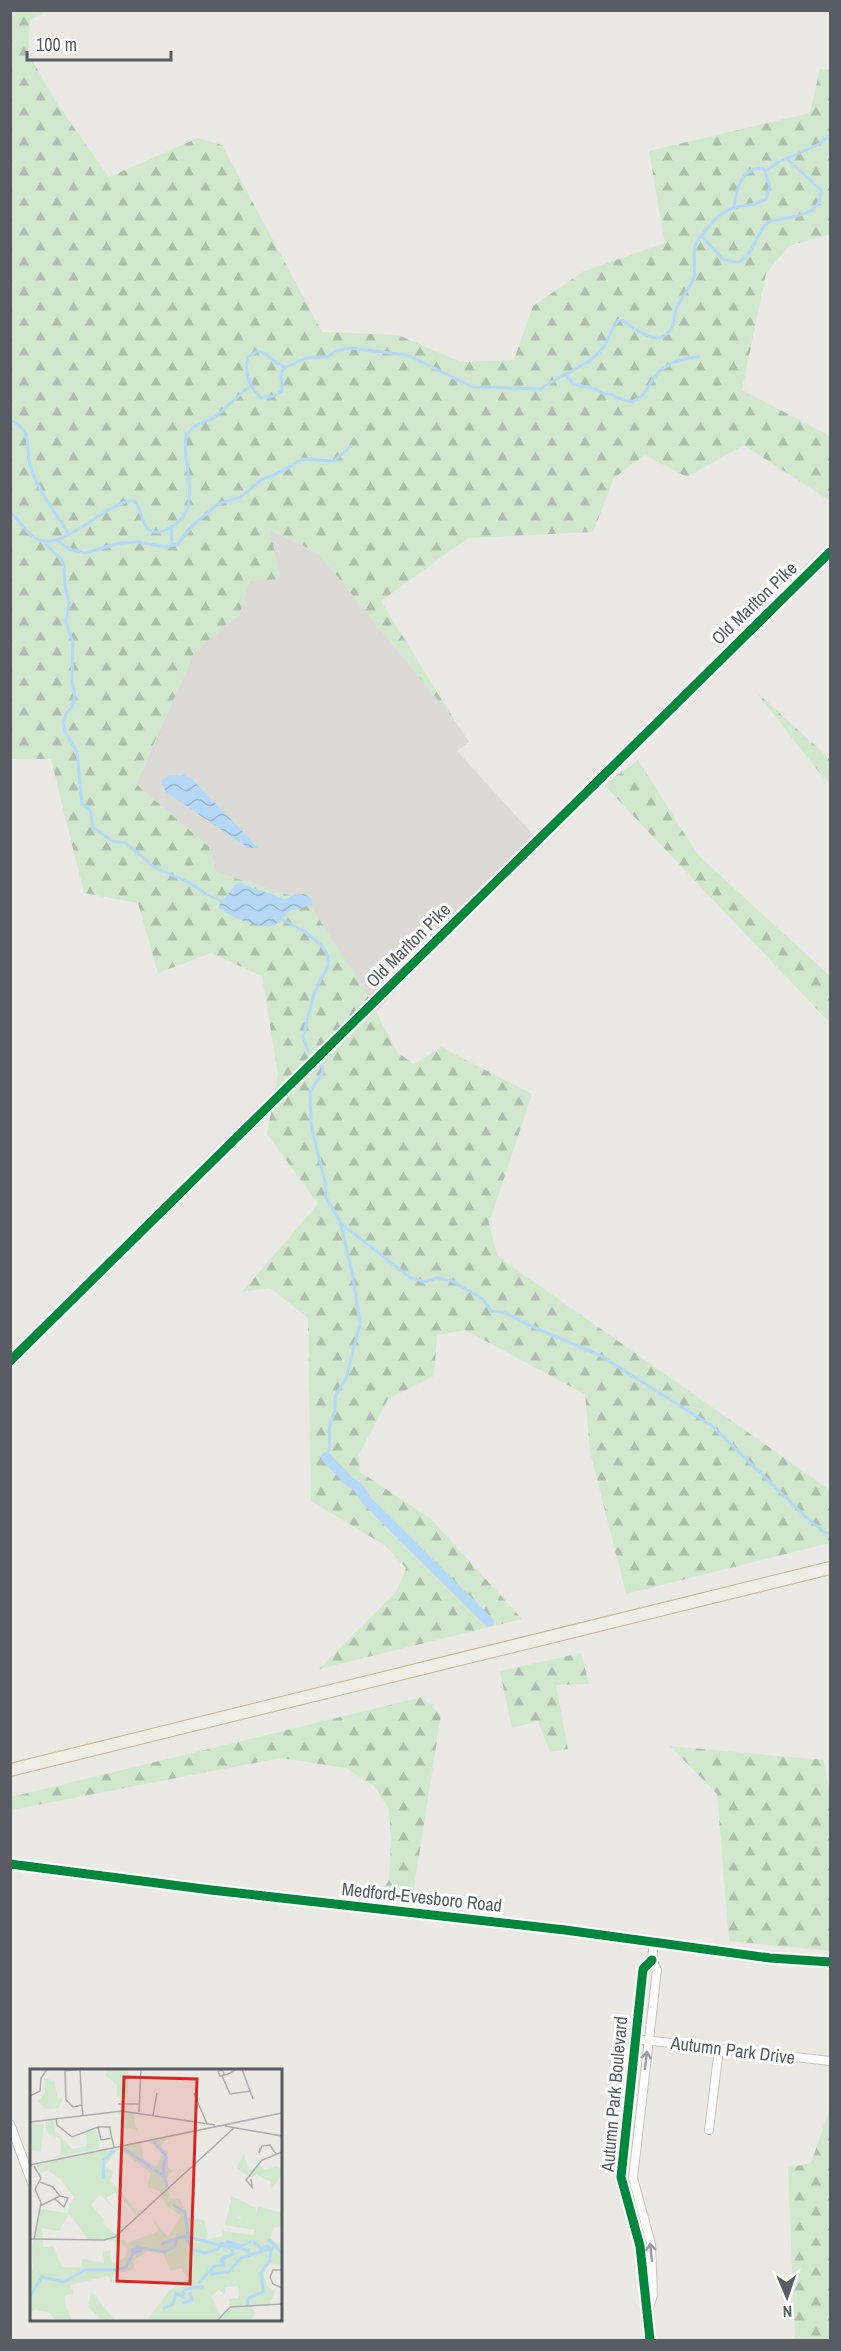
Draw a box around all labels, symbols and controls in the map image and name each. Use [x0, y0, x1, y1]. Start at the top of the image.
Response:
scale bar [27, 24, 171, 62]
text: 100 m [36, 32, 77, 57]
street label: Old Marlton Pike [706, 556, 802, 650]
street label: Old Marlton Pike [360, 897, 456, 993]
street label: Medford-Evesboro Road [341, 1876, 503, 1918]
street label: Autumn Park Boulevard [595, 2015, 633, 2174]
street label: Autumn Park Drive [669, 2030, 796, 2070]
one-way arrow [641, 2051, 652, 2071]
inset map [30, 2069, 282, 2321]
one-way arrow [646, 2243, 657, 2262]
north arrow [757, 2267, 817, 2327]
text: N [782, 2301, 793, 2323]

